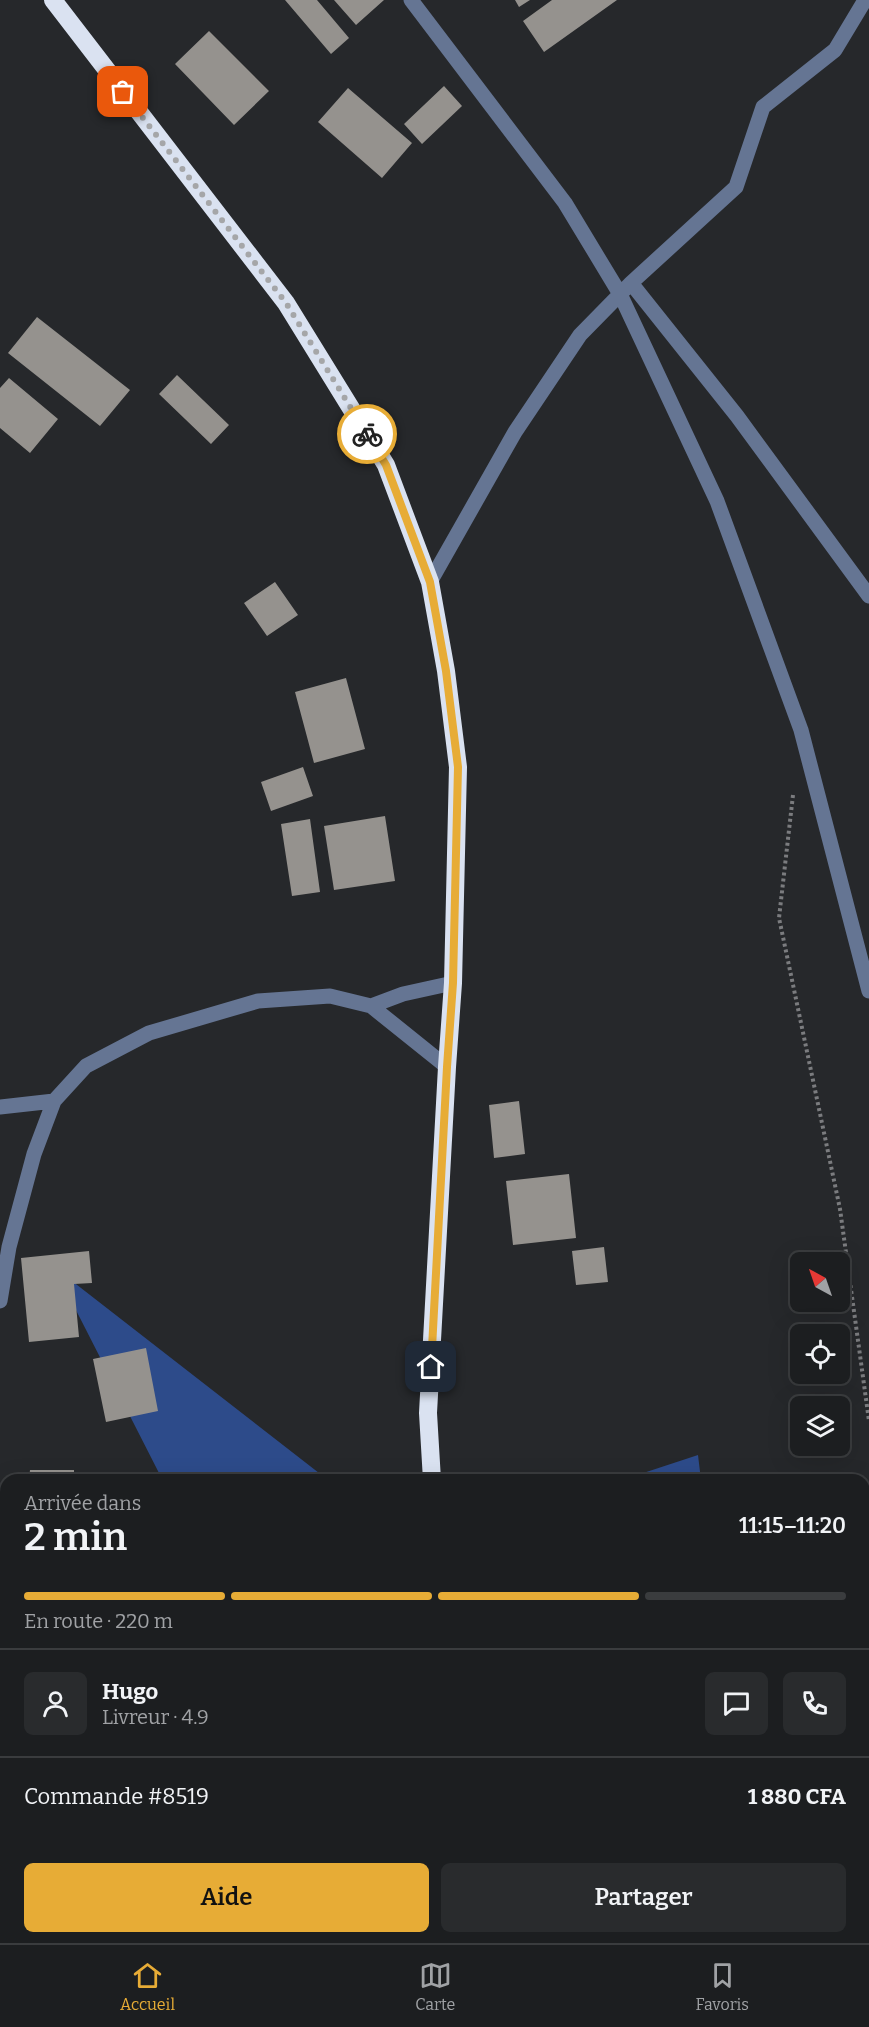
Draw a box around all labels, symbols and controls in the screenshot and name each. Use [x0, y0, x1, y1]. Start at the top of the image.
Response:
pin [97, 66, 148, 117]
icon: bag [106, 75, 139, 108]
courier [337, 404, 397, 464]
icon: bike [351, 418, 384, 451]
north arrow [790, 1252, 850, 1312]
map controls [790, 1252, 850, 1456]
button: locate [790, 1324, 850, 1384]
pin [405, 1341, 456, 1392]
icon: home [414, 1350, 447, 1383]
button: layers [790, 1396, 850, 1456]
text: Arrivée dans [24, 1491, 141, 1515]
text: 11:15–11:20 [739, 1512, 846, 1539]
text: 2 min [24, 1514, 127, 1560]
text: En route · 220 m [24, 1609, 173, 1633]
button: person [24, 1672, 87, 1735]
button: chat [705, 1672, 768, 1735]
button: phone [783, 1672, 846, 1735]
text: Hugo [102, 1678, 158, 1705]
text: Livreur · 4.9 [102, 1705, 209, 1729]
text: Commande #8519 [24, 1783, 209, 1810]
text: 1 880 CFA [748, 1783, 846, 1810]
button: Aide [24, 1863, 429, 1932]
button: Partager [441, 1863, 846, 1932]
tab: Accueil [120, 1959, 175, 2014]
tab: Carte [415, 1959, 455, 2014]
tab: Favoris [695, 1959, 749, 2014]

